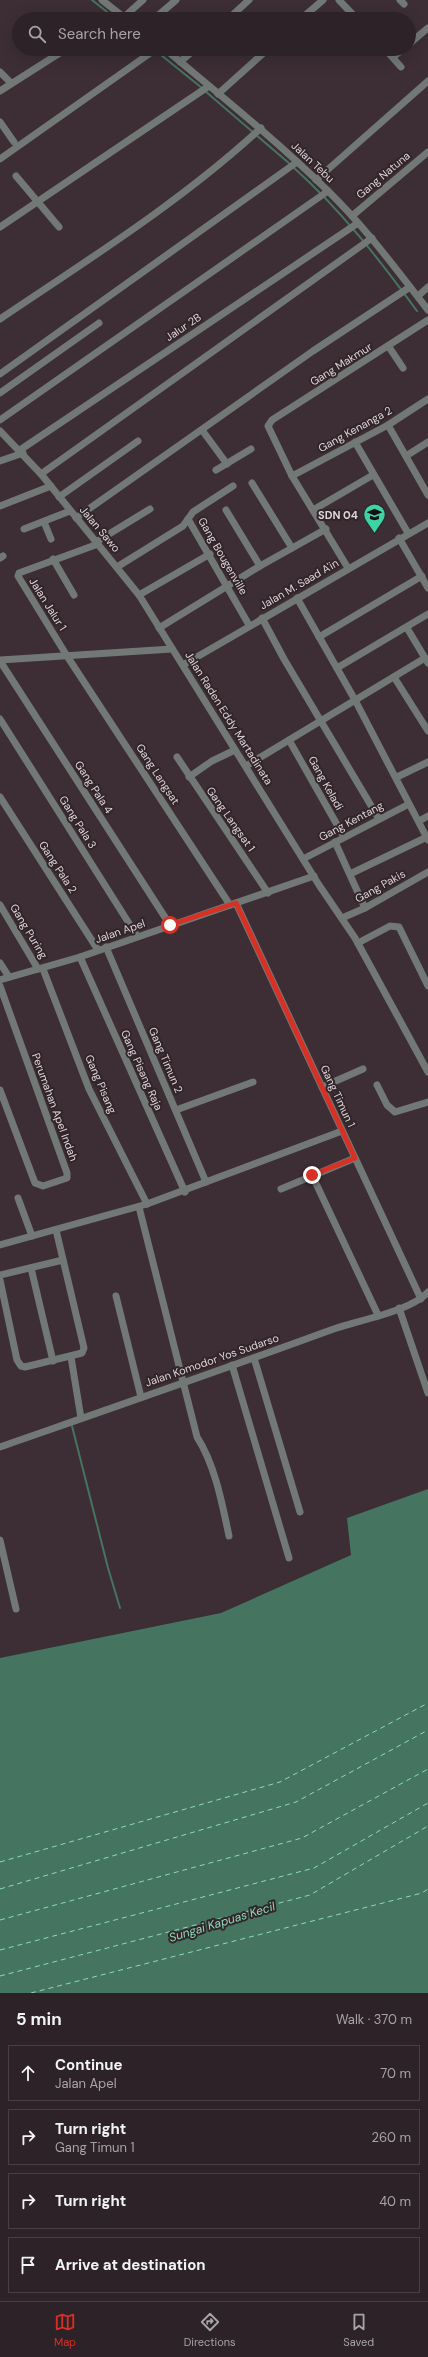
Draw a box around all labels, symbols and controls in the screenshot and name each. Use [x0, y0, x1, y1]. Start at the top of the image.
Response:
search box [12, 12, 416, 56]
icon: search [26, 23, 48, 45]
text: Search here [58, 24, 141, 44]
street label: Jalan Tebu [289, 139, 337, 185]
street label: Gang Natuna [353, 148, 413, 202]
street label: Jalur 2B [162, 310, 204, 344]
street label: Gang Makmur [307, 339, 375, 389]
street label: Gang Kenanga 2 [316, 403, 394, 455]
school or university icon: SDN 04 [361, 502, 387, 535]
street label: Jalan Sawo [77, 503, 123, 555]
place label: SDN 04 [318, 508, 358, 522]
street label: Gang Bougenville [195, 515, 251, 597]
street label: Jalan M. Saad A'in [257, 556, 341, 612]
street label: Jalan Jalur 1 [26, 575, 70, 633]
street label: Jalan Raden Eddy Martadinata [182, 649, 276, 787]
street label: Gang Langsat [133, 741, 183, 807]
street label: Gang Keladi [305, 753, 347, 813]
street label: Gang Pala 4 [72, 758, 116, 816]
street label: Gang Langsat 1 [203, 784, 259, 854]
street label: Gang Pala 3 [56, 793, 100, 851]
street label: Gang Kentang [316, 798, 386, 844]
street label: Gang Pala 2 [36, 838, 80, 896]
street label: Gang Pakis [352, 866, 408, 906]
street label: Gang Puring [7, 901, 51, 961]
street label: Jalan Apel [93, 916, 147, 946]
route start [161, 916, 179, 934]
street label: Gang Timun 2 [146, 1025, 186, 1095]
street label: Gang Pisang Raja [118, 1028, 166, 1112]
street label: Perumahan Apel Indah [29, 1051, 81, 1163]
street label: Gang Pisang [82, 1052, 120, 1116]
street label: Gang Timun 1 [317, 1063, 359, 1129]
route end [303, 1166, 321, 1184]
street label: Jalan Komodor Yos Sudarso [143, 1330, 281, 1390]
water label: Sungai Kapuas Kecil [167, 1898, 277, 1946]
text: 5 min [16, 2008, 62, 2030]
text: Walk · 370 m [336, 2011, 412, 2028]
text: Continue [55, 2055, 123, 2075]
icon: ahead [17, 2062, 39, 2084]
text: 70 m [380, 2065, 411, 2082]
text: Jalan Apel [55, 2075, 117, 2092]
text: Turn right [55, 2119, 126, 2139]
icon: right [17, 2126, 39, 2148]
text: 260 m [371, 2129, 411, 2146]
text: Gang Timun 1 [55, 2139, 135, 2156]
icon: right [17, 2190, 39, 2212]
text: Turn right [55, 2191, 126, 2211]
text: 40 m [379, 2193, 411, 2210]
icon: arrive [17, 2254, 39, 2276]
text: Arrive at destination [55, 2255, 206, 2275]
tab: Map [54, 2311, 76, 2349]
tab: Directions [184, 2311, 236, 2349]
tab: Saved [343, 2311, 374, 2349]

